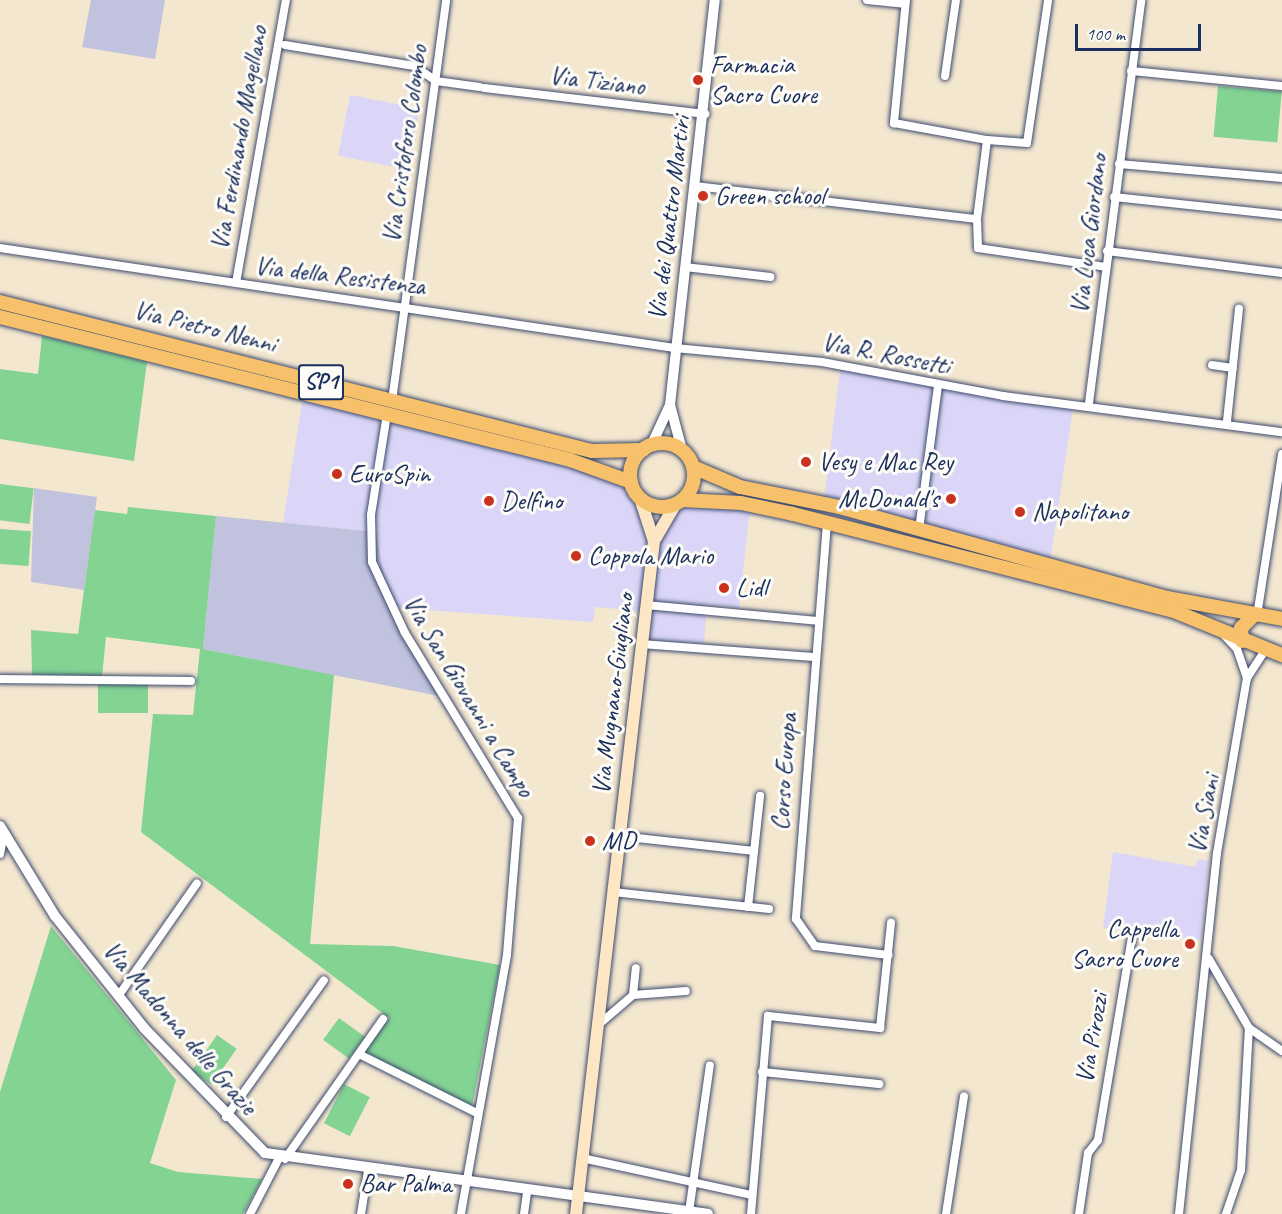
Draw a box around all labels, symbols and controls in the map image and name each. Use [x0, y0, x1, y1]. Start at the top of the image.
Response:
scale bar [1078, 12, 1204, 50]
text: 100 m [1086, 23, 1125, 45]
street label: Via Ferdinando Magellano [204, 24, 274, 252]
street label: Via Cristoforo Colombo [376, 43, 434, 245]
place label: Farmacia Sacro Cuore [710, 49, 816, 110]
street label: Via Tiziano [548, 60, 646, 102]
marker: Farmacia Sacro Cuore [691, 73, 705, 87]
street label: Via dei Quattro Martiri [641, 114, 697, 322]
street label: Via Luca Giordano [1064, 154, 1114, 314]
place label: Green school [715, 180, 824, 212]
marker: Green school [696, 189, 710, 203]
street label: Via della Resistenza [253, 250, 427, 302]
street label: Via Pietro Nenni [130, 294, 280, 360]
street label: Via R. Rossetti [819, 326, 953, 382]
road number: SP1 [297, 361, 345, 403]
place label: Vesy e Mac Rey [818, 446, 954, 478]
marker: Vesy e Mac Rey [799, 455, 813, 469]
place label: EuroSpin [349, 458, 430, 490]
marker: EuroSpin [330, 467, 344, 481]
place label: McDonald's [838, 483, 939, 515]
place label: Delfino [501, 485, 562, 517]
marker: McDonald's [944, 492, 958, 506]
marker: Delfino [482, 494, 496, 508]
place label: Napolitano [1032, 496, 1128, 528]
marker: Napolitano [1013, 505, 1027, 519]
place label: Coppola Mario [588, 540, 713, 572]
marker: Coppola Mario [569, 549, 583, 563]
place label: Lidl [736, 572, 767, 604]
marker: Lidl [717, 581, 731, 595]
street label: Via San Giovanni a Campo [396, 589, 542, 803]
street label: Via Mugnano-Giugliano [585, 592, 641, 796]
street label: Corso Europa [764, 712, 804, 832]
street label: Via Siani [1181, 772, 1227, 856]
place label: MD [602, 825, 636, 857]
marker: MD [583, 834, 597, 848]
place label: Cappella Sacro Cuore [1072, 913, 1178, 975]
street label: Via Madonna delle Grazie [96, 934, 264, 1122]
marker: Cappella Sacro Cuore [1183, 937, 1197, 951]
street label: Via Pirozzi [1069, 990, 1115, 1086]
place label: Bar Palma [360, 1168, 454, 1200]
marker: Bar Palma [341, 1177, 355, 1191]

